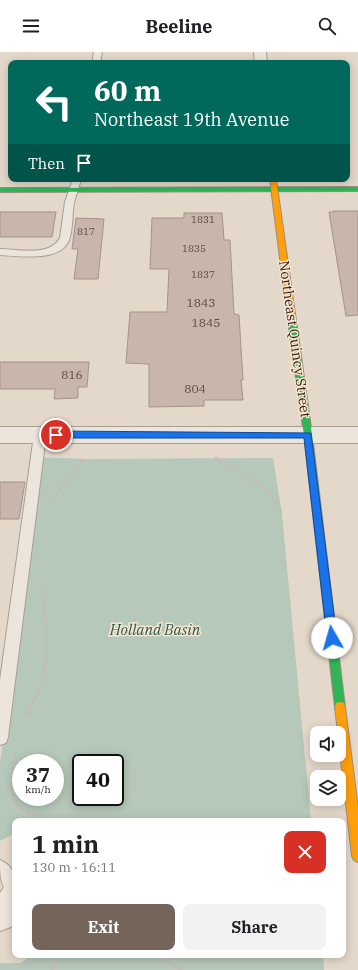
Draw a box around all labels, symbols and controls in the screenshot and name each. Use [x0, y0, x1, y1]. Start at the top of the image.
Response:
icon: menu [20, 15, 42, 37]
text: Beeline [145, 15, 213, 38]
icon: search [316, 15, 338, 37]
text: 60 m [94, 72, 161, 109]
icon: left [28, 76, 80, 128]
text: Northeast 19th Avenue [94, 108, 289, 131]
icon: arrive [73, 152, 95, 174]
text: Then [28, 154, 65, 173]
house number: 1831 [191, 213, 215, 226]
house number: 817 [77, 225, 95, 238]
house number: 1835 [182, 242, 206, 255]
street label: Northeast Quincy Street [275, 259, 315, 419]
house number: 1837 [191, 268, 215, 281]
house number: 1843 [187, 295, 215, 310]
house number: 1845 [192, 315, 220, 330]
house number: 816 [61, 367, 83, 382]
house number: 804 [184, 381, 206, 396]
pin [39, 418, 73, 452]
icon: arrive [45, 424, 67, 446]
position arrow [311, 617, 353, 659]
water label: Holland Basin [109, 620, 201, 639]
map controls [310, 726, 346, 806]
button: sound [310, 726, 346, 762]
speed limit sign: 40 [72, 754, 124, 806]
text: 37 [26, 761, 50, 788]
button: layers [310, 770, 346, 806]
text: km/h [25, 783, 51, 796]
text: 1 min [32, 828, 99, 860]
button: close [284, 831, 326, 873]
text: 130 m · 16:11 [32, 859, 116, 876]
button: Exit [32, 904, 175, 950]
button: Share [183, 904, 326, 950]

